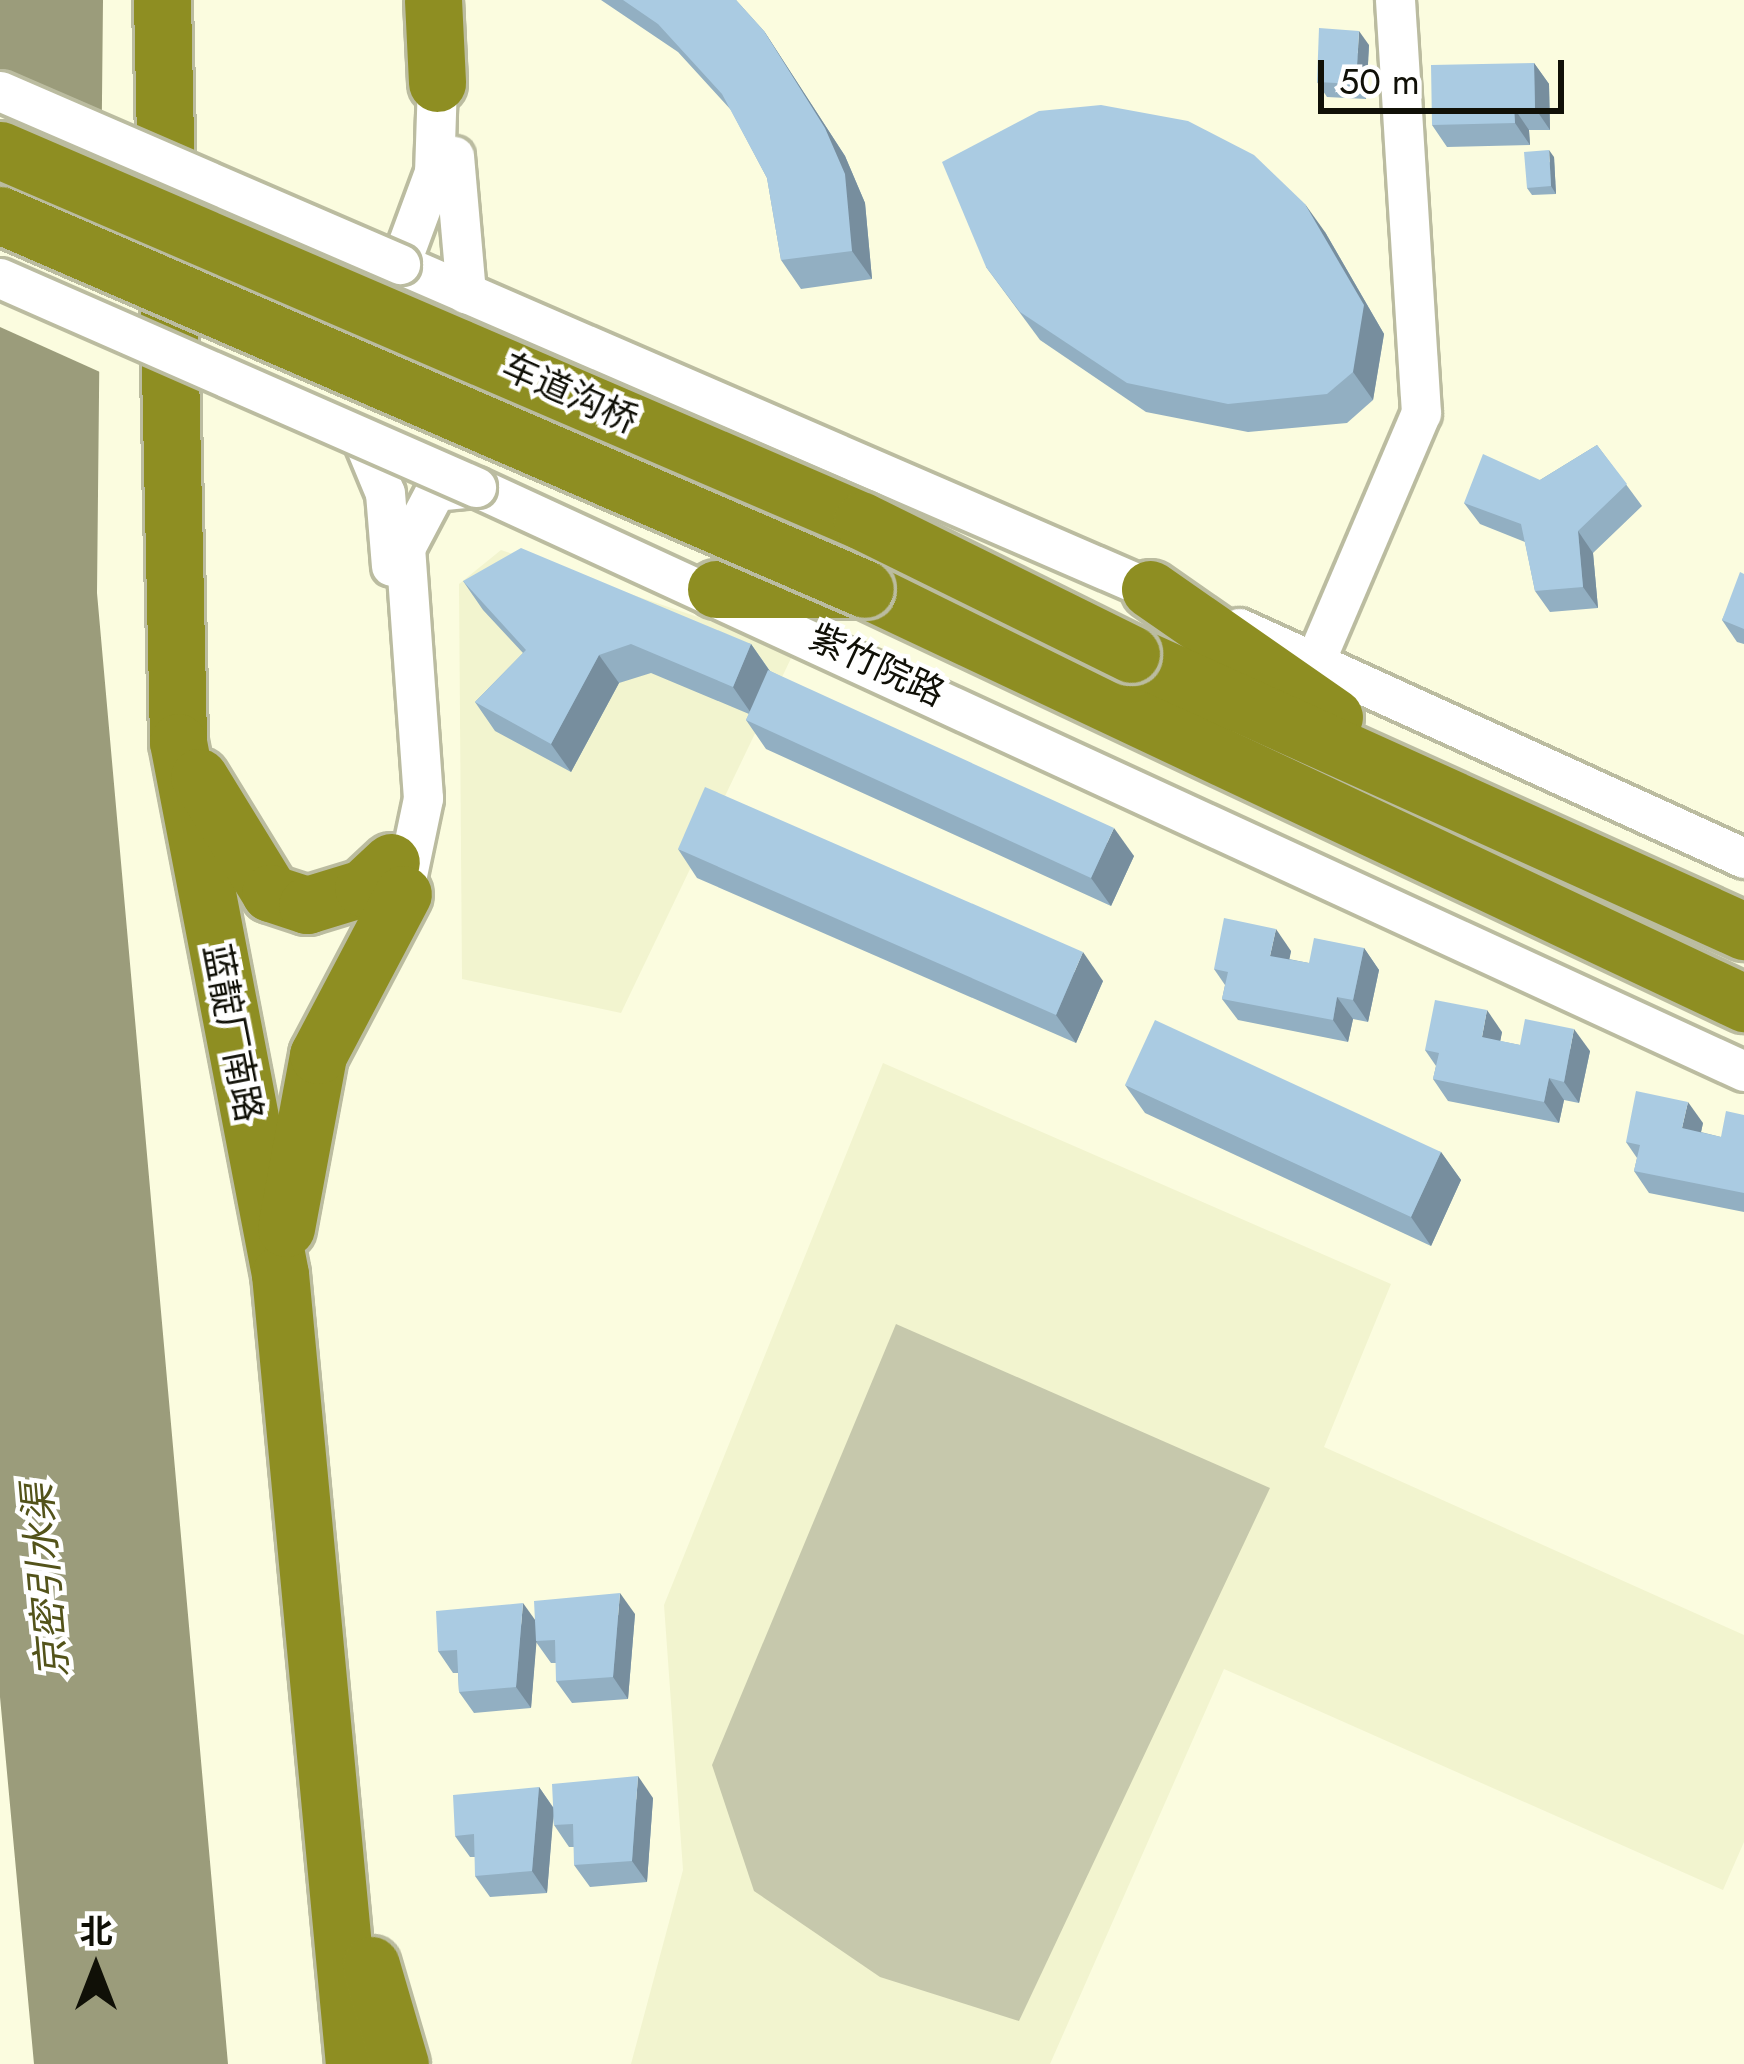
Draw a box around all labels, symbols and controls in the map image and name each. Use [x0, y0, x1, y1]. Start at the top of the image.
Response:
scale bar [1324, 36, 1570, 110]
text: 50 m [1339, 55, 1420, 107]
street label: 车道沟桥 [495, 344, 645, 442]
street label: 紫竹院路 [803, 615, 951, 715]
street label: 蓝靛厂南路 [195, 941, 271, 1125]
water label: 京密引水渠 [14, 1482, 78, 1680]
north arrow [36, 1908, 156, 2028]
text: 北 [80, 1908, 113, 1955]

